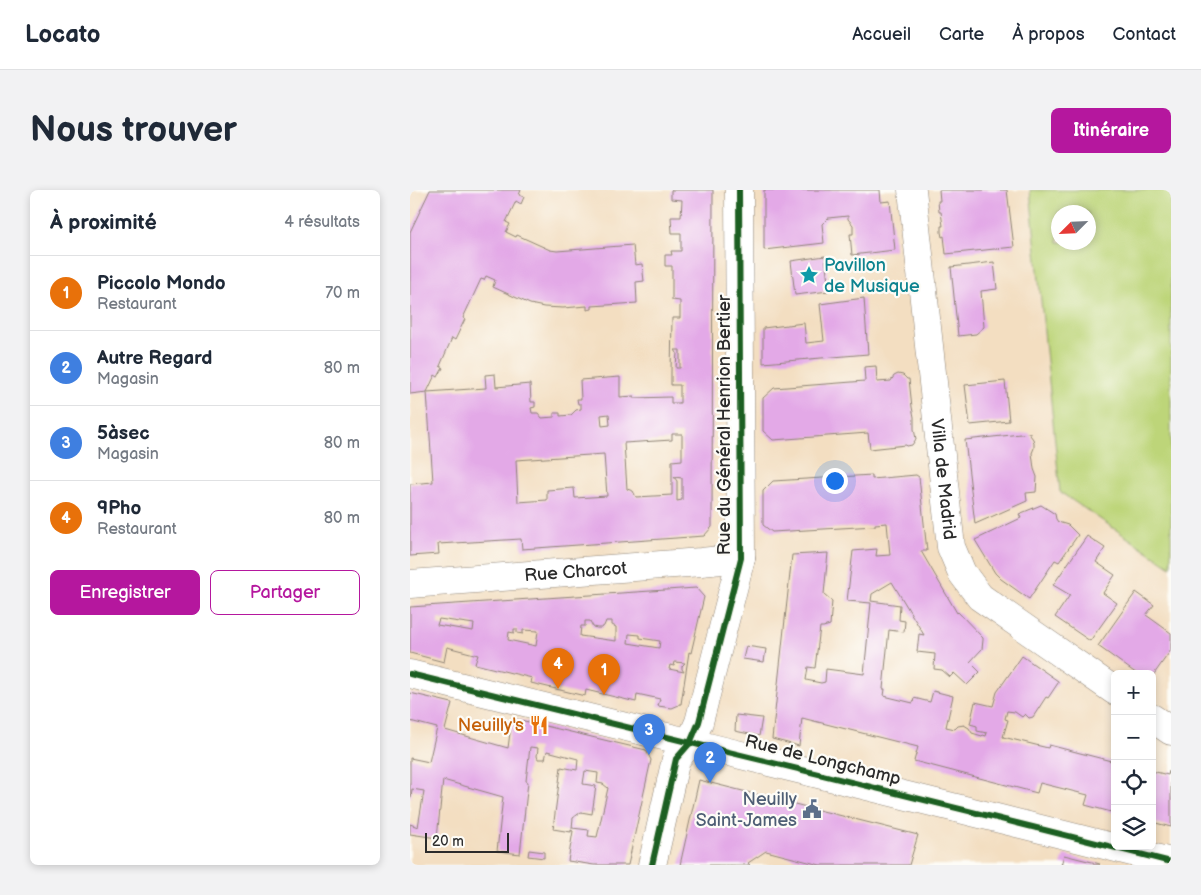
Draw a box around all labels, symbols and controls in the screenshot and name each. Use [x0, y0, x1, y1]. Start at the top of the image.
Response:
text: Locato [25, 20, 100, 49]
text: Accueil [852, 24, 911, 45]
text: Carte [939, 24, 984, 45]
text: À propos [1012, 24, 1085, 45]
text: Contact [1113, 24, 1176, 45]
button: Itinéraire [1051, 108, 1171, 153]
text: Nous trouver [30, 109, 237, 152]
north arrow [1051, 205, 1096, 250]
text: À proximité [50, 210, 157, 235]
text: 4 résultats [284, 213, 360, 232]
place label: Pavillon de Musique [824, 255, 920, 297]
place icon: Pavillon de Musique [798, 264, 820, 286]
text: Piccolo Mondo [97, 272, 226, 295]
text: 1 [63, 284, 69, 303]
text: 70 m [325, 284, 360, 303]
street label: Rue du Général Henrion Bertier [714, 294, 735, 555]
text: Restaurant [97, 295, 177, 314]
text: Autre Regard [97, 347, 212, 370]
text: 2 [61, 359, 71, 378]
text: 80 m [324, 359, 360, 378]
text: Magasin [97, 370, 159, 389]
street label: Villa de Madrid [927, 418, 961, 541]
text: 5àsec [97, 422, 150, 445]
text: 3 [61, 434, 71, 453]
text: 80 m [324, 434, 360, 453]
text: Magasin [97, 445, 159, 464]
your location [822, 468, 848, 494]
text: 9Pho [97, 497, 141, 520]
text: 4 [61, 509, 71, 528]
text: 80 m [324, 509, 360, 528]
text: Restaurant [97, 520, 177, 539]
street label: Rue Charcot [524, 557, 628, 586]
button: Enregistrer [50, 570, 200, 615]
button: Partager [210, 570, 360, 615]
pin: 4 [542, 648, 574, 689]
pin: 1 [588, 654, 620, 695]
map controls [1111, 670, 1156, 850]
button: + [1111, 670, 1156, 715]
restaurant icon: Neuilly's [528, 714, 550, 736]
pin: 3 [633, 714, 665, 755]
place label: Neuilly's [458, 715, 524, 736]
button: − [1111, 715, 1156, 760]
street label: Rue de Longchamp [743, 730, 903, 790]
pin: 2 [694, 742, 726, 783]
button: locate [1111, 760, 1156, 805]
place label: Neuilly Saint-James [696, 789, 798, 831]
public building icon: Neuilly Saint-James [801, 798, 823, 820]
button: layers [1111, 805, 1156, 850]
scale bar [425, 830, 509, 853]
text: 20 m [432, 833, 464, 850]

